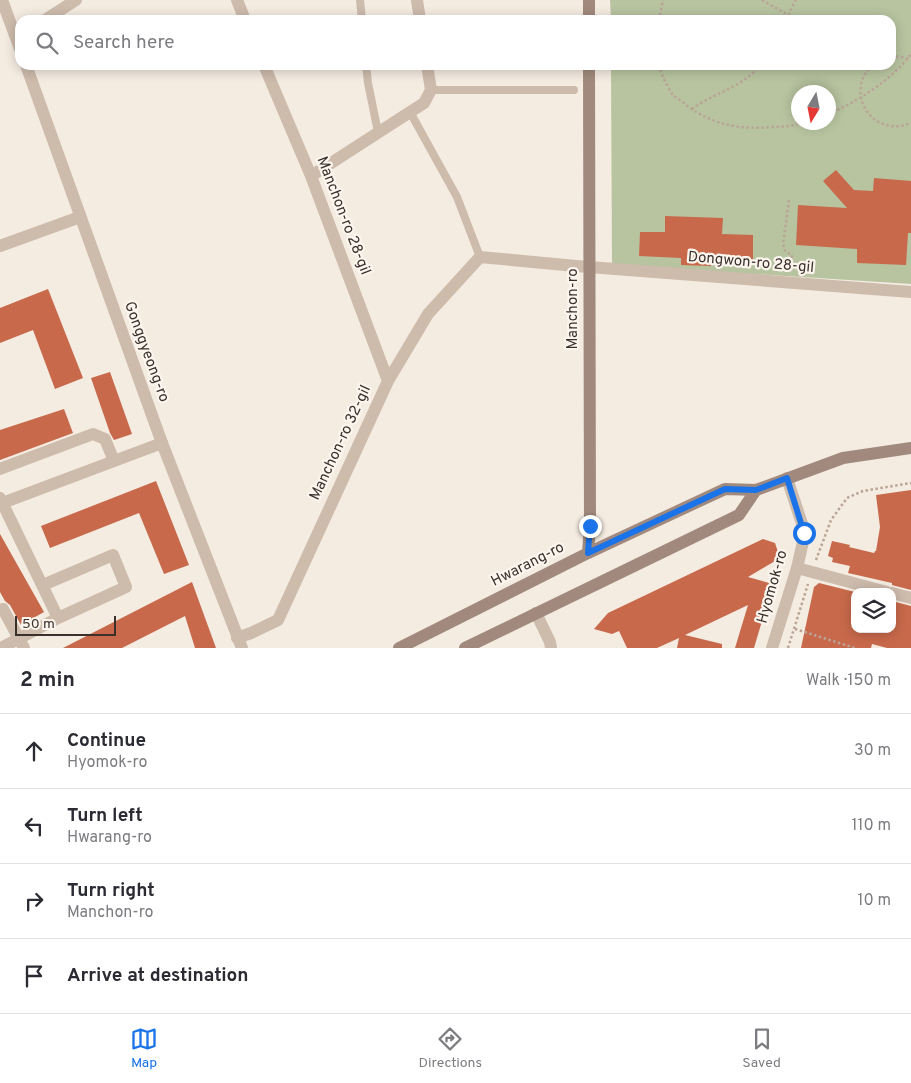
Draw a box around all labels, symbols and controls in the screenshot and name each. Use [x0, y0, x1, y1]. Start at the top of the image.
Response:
search box [15, 15, 896, 70]
icon: search [33, 29, 61, 57]
text: Search here [73, 31, 175, 55]
north arrow [791, 85, 836, 130]
street label: Manchon-ro 28-gil [312, 154, 374, 278]
street label: Dongwon-ro 28-gil [687, 248, 815, 278]
street label: Manchon-ro [564, 268, 583, 350]
street label: Gonggyeong-ro [119, 299, 173, 405]
street label: Manchon-ro 32-gil [306, 382, 376, 504]
route end [579, 515, 602, 538]
route start [793, 522, 816, 545]
street label: Hwarang-ro [488, 538, 568, 592]
street label: Hyomok-ro [753, 548, 793, 626]
map controls [851, 588, 896, 633]
button: layers [851, 588, 896, 633]
scale bar [15, 613, 116, 636]
text: 50 m [22, 616, 55, 633]
text: 2 min [20, 667, 75, 694]
text: Walk · 150 m [806, 671, 891, 691]
text: Continue [67, 729, 146, 753]
icon: ahead [20, 737, 48, 765]
text: 30 m [854, 741, 891, 761]
text: Hyomok-ro [67, 753, 147, 773]
text: Turn left [67, 804, 143, 828]
icon: left [20, 812, 48, 840]
text: 110 m [851, 816, 891, 836]
text: Hwarang-ro [67, 828, 152, 848]
text: Turn right [67, 879, 155, 903]
icon: right [20, 887, 48, 915]
text: 10 m [857, 891, 891, 911]
text: Manchon-ro [67, 903, 153, 923]
icon: arrive [20, 962, 48, 990]
text: Arrive at destination [67, 964, 248, 988]
tab: Map [130, 1025, 158, 1072]
tab: Directions [418, 1025, 482, 1072]
tab: Saved [742, 1025, 781, 1072]

